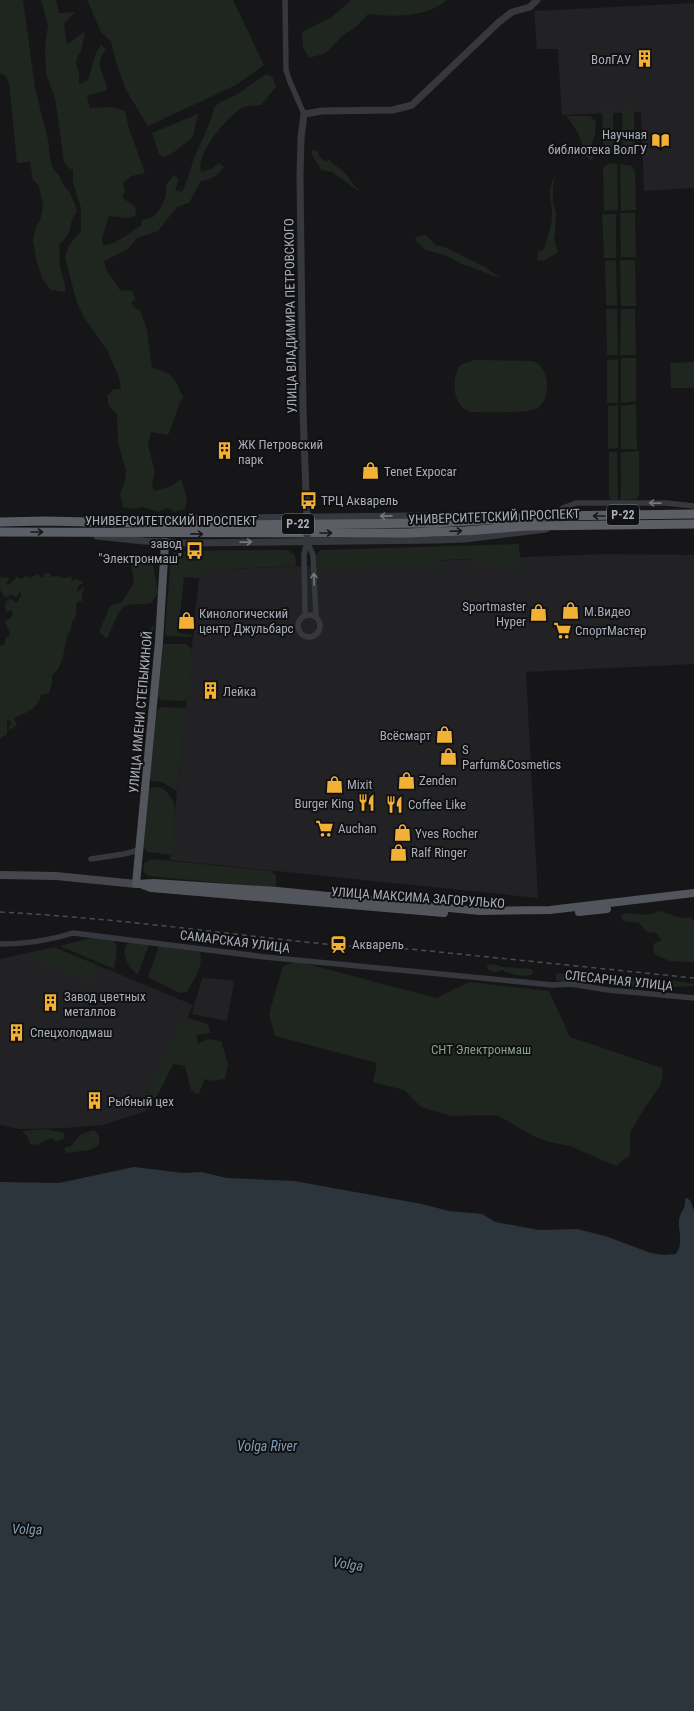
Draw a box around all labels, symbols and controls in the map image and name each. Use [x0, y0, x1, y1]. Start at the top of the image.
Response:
building icon: ВолГАУ [634, 49, 654, 69]
place label: ВолГАУ [591, 52, 631, 67]
place label: Научная библиотека ВолГУ [548, 127, 647, 157]
library icon: Научная библиотека ВолГУ [650, 131, 670, 151]
street label: УЛИЦА ВЛАДИМИРА ПЕТРОВСКОГО [281, 218, 300, 414]
place label: ЖК Петровский парк [238, 437, 323, 467]
building icon: ЖК Петровский парк [215, 441, 235, 461]
shop icon: Tenet Expocar [361, 461, 381, 481]
place label: Tenet Expocar [384, 464, 457, 479]
bus stop icon: ТРЦ Акварель [298, 490, 318, 510]
place label: ТРЦ Акварель [321, 493, 398, 508]
one-way arrow [649, 499, 662, 506]
road number: Р-22 [607, 505, 639, 525]
street label: УНИВЕРСИТЕТСКИЙ ПРОСПЕКТ [408, 506, 580, 527]
one-way arrow [380, 512, 393, 520]
one-way arrow [593, 512, 606, 520]
street label: УНИВЕРСИТЕТСКИЙ ПРОСПЕКТ [85, 513, 257, 528]
road number: Р-22 [282, 514, 314, 534]
one-way arrow [30, 528, 43, 536]
one-way arrow [449, 528, 462, 535]
one-way arrow [319, 529, 332, 537]
one-way arrow [190, 530, 203, 537]
place label: завод "Электронмаш" [98, 536, 182, 566]
one-way arrow [239, 538, 252, 546]
bus stop icon: завод "Электронмаш" [185, 540, 205, 560]
one-way arrow [311, 573, 318, 586]
place label: Sportmaster Hyper [462, 599, 526, 629]
shop icon: М.Видео [561, 601, 581, 621]
shop icon: Sportmaster Hyper [529, 603, 549, 623]
place label: М.Видео [584, 604, 631, 619]
place label: Кинологический центр Джульбарс [199, 606, 294, 636]
shop icon: Кинологический центр Джульбарс [176, 610, 196, 630]
supermarket icon: СпортМастер [552, 620, 572, 640]
place label: СпортМастер [575, 623, 647, 638]
street label: УЛИЦА ИМЕНИ СТЕПЫКИНОЙ [126, 630, 155, 794]
building icon: Лейка [200, 681, 220, 701]
place label: Лейка [223, 684, 256, 699]
shop icon: Всёсмарт [434, 725, 454, 745]
place label: Всёсмарт [380, 728, 431, 743]
place label: S Parfum&Cosmetics [462, 742, 561, 772]
shop icon: S Parfum&Cosmetics [439, 746, 459, 766]
shop icon: Zenden [396, 770, 416, 790]
place label: Zenden [419, 773, 457, 788]
shop icon: Mixit [324, 774, 344, 794]
place label: Mixit [347, 777, 372, 792]
restaurant icon: Burger King [357, 793, 377, 813]
restaurant icon: Coffee Like [385, 794, 405, 814]
place label: Burger King [295, 796, 354, 811]
place label: Coffee Like [408, 797, 466, 812]
supermarket icon: Auchan [315, 818, 335, 838]
place label: Auchan [338, 821, 377, 836]
shop icon: Yves Rocher [392, 823, 412, 843]
place label: Yves Rocher [415, 826, 478, 841]
shop icon: Ralf Ringer [388, 842, 408, 862]
place label: Ralf Ringer [411, 845, 467, 860]
street label: УЛИЦА МАКСИМА ЗАГОРУЛЬКО [331, 884, 506, 911]
street label: САМАРСКАЯ УЛИЦА [179, 927, 291, 956]
station icon: Акварель [329, 934, 349, 954]
place label: Акварель [352, 937, 404, 952]
street label: СЛЕСАРНАЯ УЛИЦА [564, 967, 674, 994]
place label: Завод цветных металлов [64, 989, 146, 1019]
building icon: Завод цветных металлов [41, 993, 61, 1013]
building icon: Спецхолодмаш [7, 1022, 27, 1042]
place label: Спецхолодмаш [30, 1025, 112, 1040]
park label: СНТ Электронмаш [431, 1042, 531, 1057]
building icon: Рыбный цех [85, 1091, 105, 1111]
place label: Рыбный цех [108, 1094, 174, 1109]
water label: Volga River [237, 1438, 298, 1454]
water label: Volga [12, 1521, 42, 1537]
water label: Volga [332, 1554, 364, 1574]

